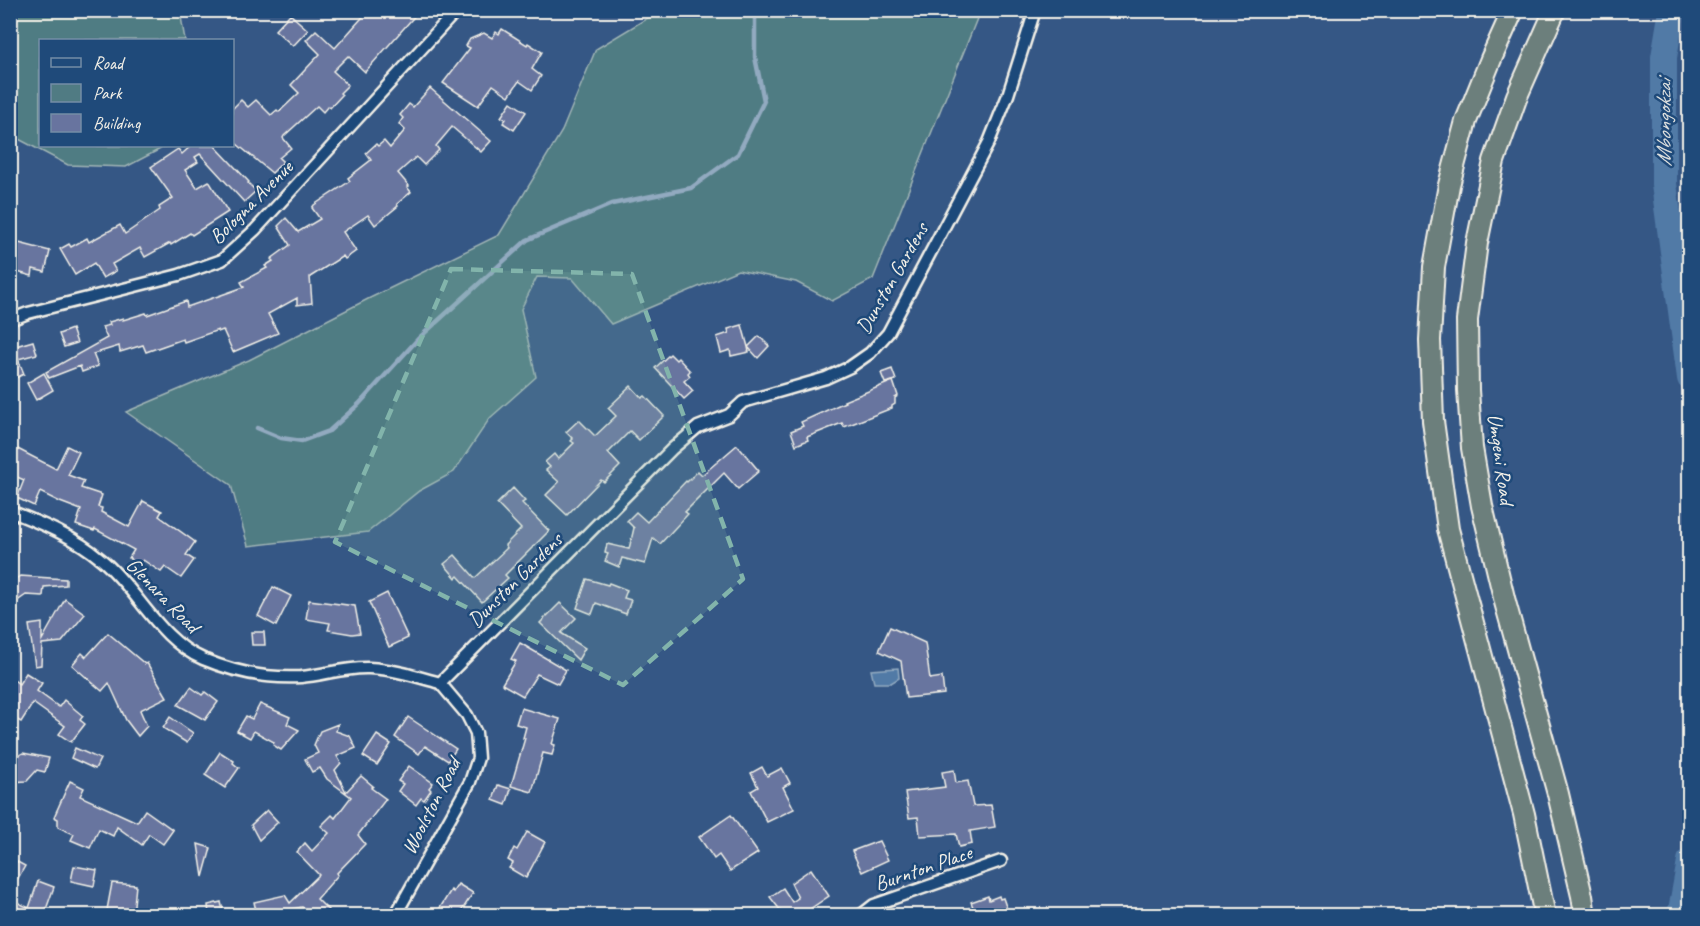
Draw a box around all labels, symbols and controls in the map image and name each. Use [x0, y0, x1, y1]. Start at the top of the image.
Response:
legend [39, 39, 234, 147]
text: Road [93, 52, 126, 74]
water label: Mbongokzai [1650, 74, 1678, 166]
text: Park [93, 82, 123, 104]
text: Building [93, 112, 142, 134]
street label: Bologna Avenue [204, 154, 299, 249]
street label: Dunston Gardens [850, 216, 935, 338]
street label: Umgeni Road [1482, 412, 1521, 510]
street label: Dunston Gardens [462, 526, 569, 633]
street label: Glenara Road [121, 552, 208, 641]
street label: Woolston Road [396, 750, 468, 859]
street label: Burnton Place [871, 839, 977, 897]

